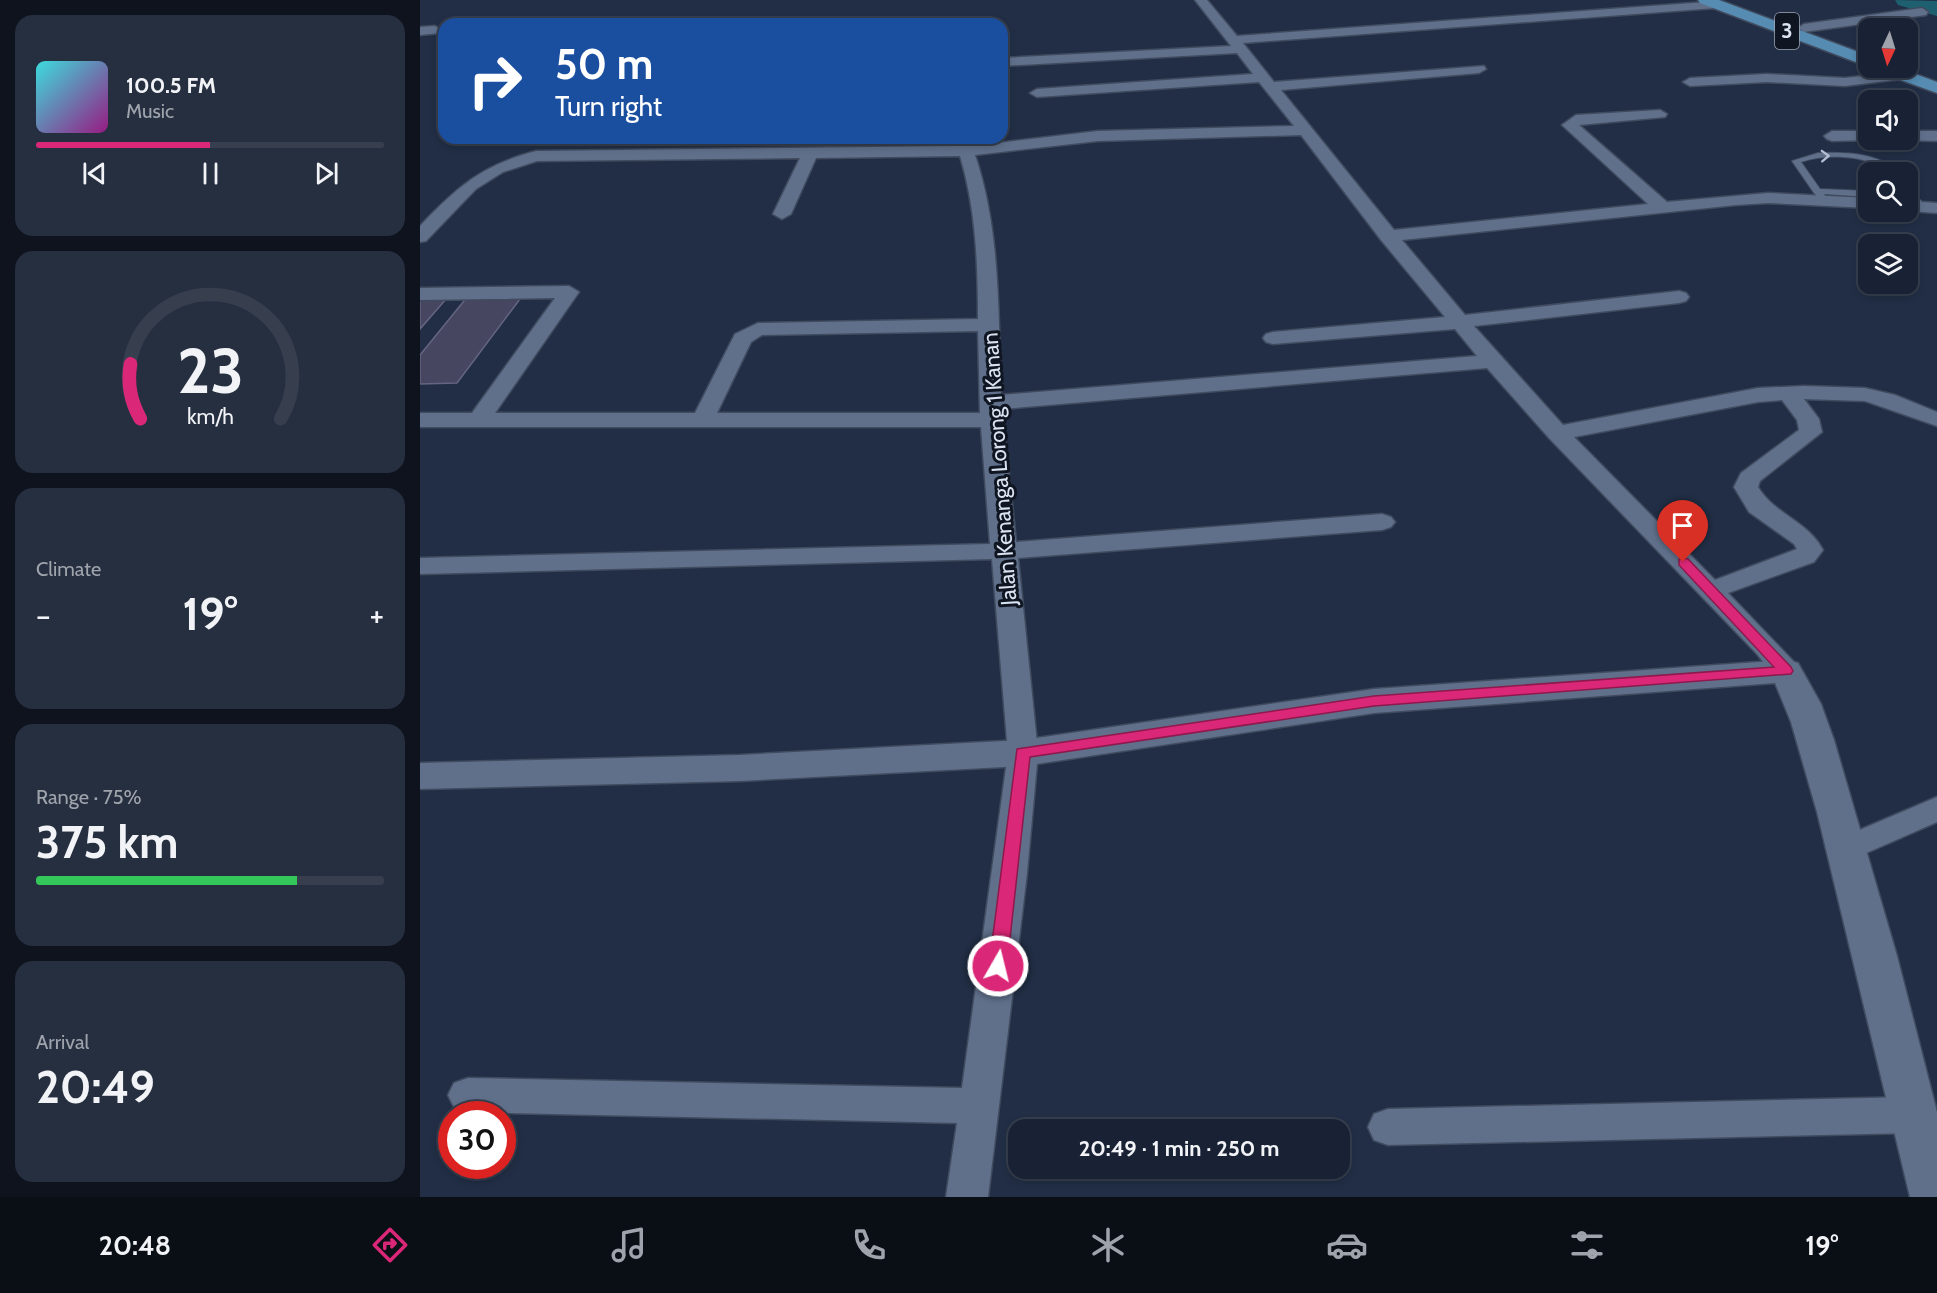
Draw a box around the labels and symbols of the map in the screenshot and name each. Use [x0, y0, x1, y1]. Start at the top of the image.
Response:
road number: 3 [1775, 13, 1799, 49]
north arrow [1858, 18, 1918, 78]
one-way arrow [1821, 150, 1830, 162]
street label: Jalan Kenanga Lorong 1 Kanan [976, 332, 1023, 607]
pin [1657, 500, 1708, 562]
position arrow [966, 934, 1030, 998]
speed limit sign: 30 [438, 1101, 516, 1179]

